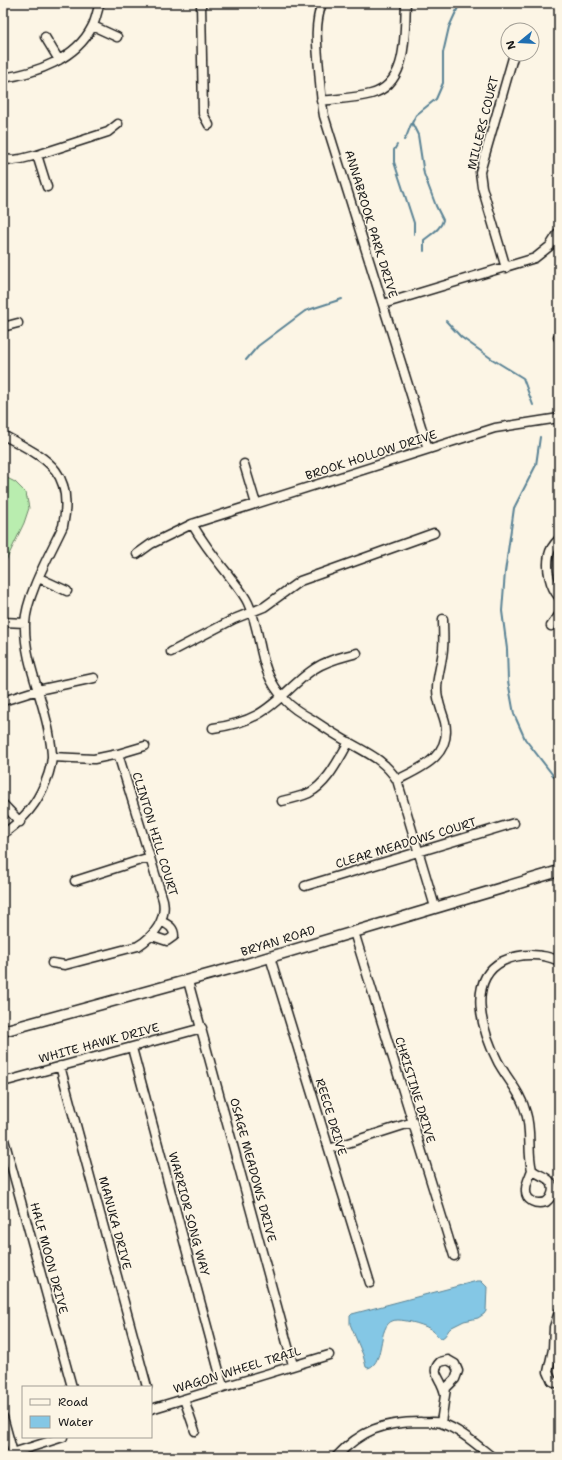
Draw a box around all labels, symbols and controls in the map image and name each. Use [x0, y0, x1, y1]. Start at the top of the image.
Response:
north arrow [500, 22, 540, 62]
text: N [502, 38, 519, 51]
street label: MILLERS COURT [464, 74, 503, 172]
street label: ANNABROOK PARK DRIVE [341, 148, 401, 300]
street label: BROOK HOLLOW DRIVE [303, 426, 439, 484]
street label: CLINTON HILL COURT [129, 770, 182, 898]
street label: CLEAR MEADOWS COURT [334, 814, 479, 872]
street label: BRYAN ROAD [239, 922, 317, 960]
street label: WHITE HAWK DRIVE [37, 1019, 161, 1067]
street label: CHRISTINE DRIVE [391, 1035, 439, 1145]
street label: REECE DRIVE [312, 1076, 350, 1158]
street label: OSAGE MEADOWS DRIVE [226, 1096, 280, 1244]
street label: WARRIOR SONG WAY [165, 1150, 213, 1278]
street label: MANUKA DRIVE [95, 1175, 135, 1271]
street label: HALF MOON DRIVE [26, 1201, 72, 1315]
street label: WAGON WHEEL TRAIL [171, 1343, 303, 1397]
legend [22, 1386, 152, 1438]
text: Road [58, 1394, 89, 1410]
text: Water [58, 1414, 94, 1430]

